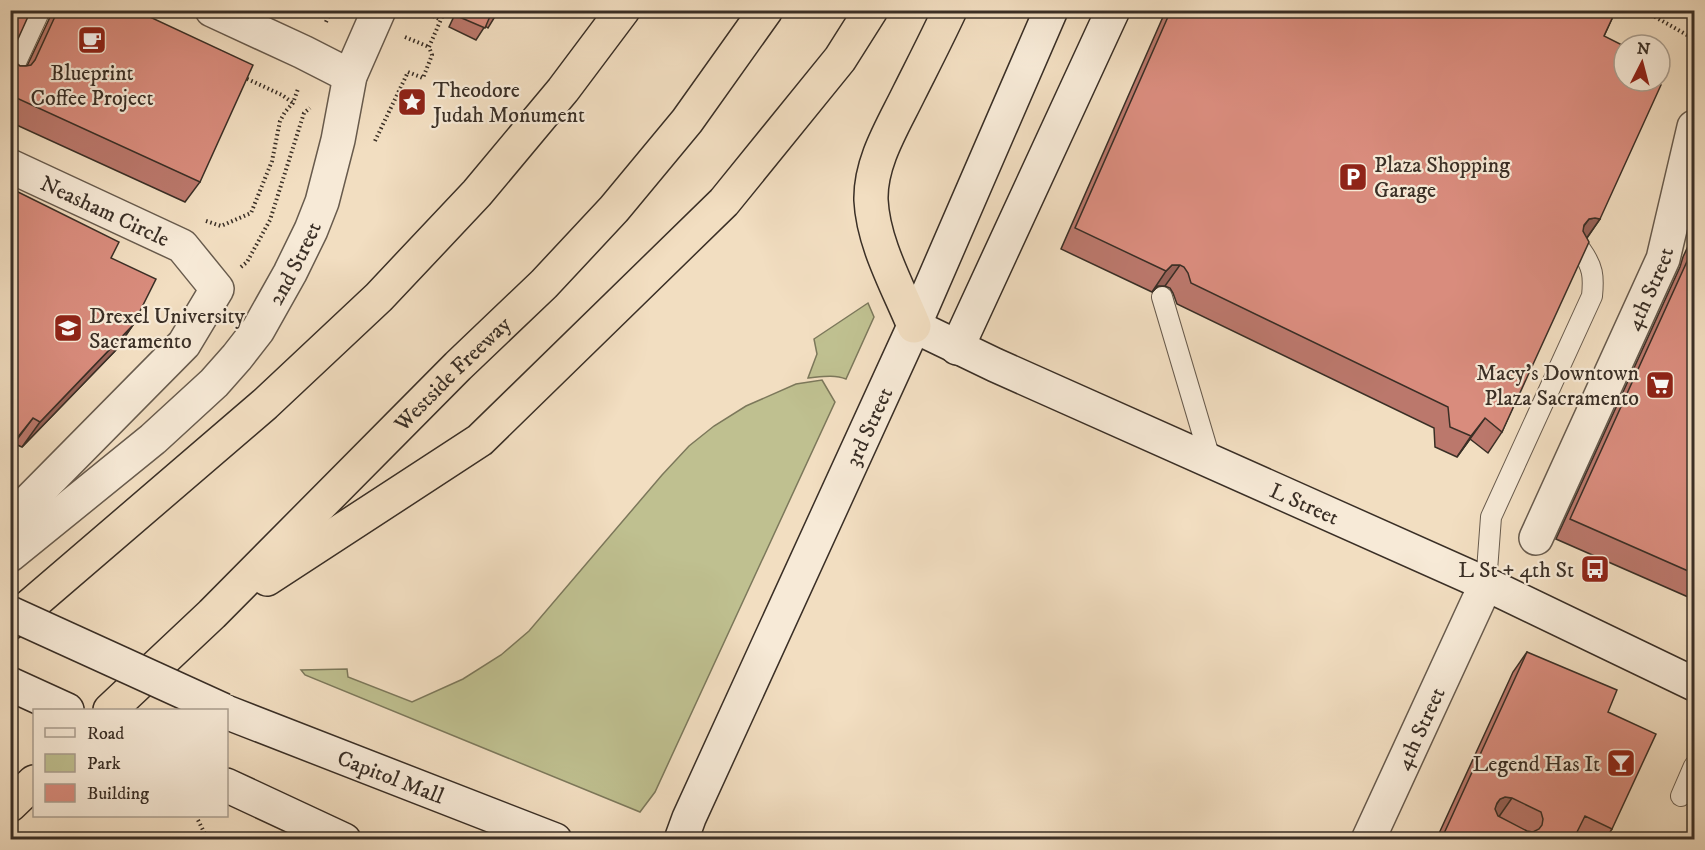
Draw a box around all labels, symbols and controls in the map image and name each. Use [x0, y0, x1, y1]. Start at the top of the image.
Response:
cafe icon: Blueprint Coffee Project [76, 24, 108, 56]
north arrow [1612, 33, 1672, 93]
text: N [1636, 38, 1651, 60]
place label: Blueprint Coffee Project [30, 60, 154, 112]
place label: Theodore Judah Monument [431, 77, 585, 129]
place icon: Theodore Judah Monument [396, 86, 428, 118]
place label: Plaza Shopping Garage [1374, 152, 1510, 204]
parking icon: Plaza Shopping Garage [1337, 161, 1369, 193]
street label: Neasham Circle [36, 170, 173, 253]
street label: 2nd Street [263, 218, 328, 310]
street label: 4th Street [1620, 245, 1680, 335]
place label: Drexel University Sacramento [89, 303, 245, 355]
street label: Westside Freeway [388, 311, 517, 438]
school or university icon: Drexel University Sacramento [52, 312, 84, 344]
place label: Macy's Downtown Plaza Sacramento [1476, 360, 1640, 412]
supermarket icon: Macy's Downtown Plaza Sacramento [1644, 369, 1676, 401]
street label: 3rd Street [840, 383, 899, 471]
street label: L Street [1265, 477, 1343, 532]
bus stop icon: L St + 4th St [1579, 553, 1611, 585]
place label: L St + 4th St [1458, 557, 1574, 584]
street label: 4th Street [1390, 683, 1452, 775]
legend [33, 709, 228, 817]
text: Road [87, 723, 124, 745]
street label: Capitol Mall [333, 745, 448, 811]
bar icon: Legend Has It [1605, 747, 1637, 779]
place label: Legend Has It [1472, 751, 1600, 778]
text: Park [87, 753, 121, 775]
text: Building [87, 783, 149, 805]

